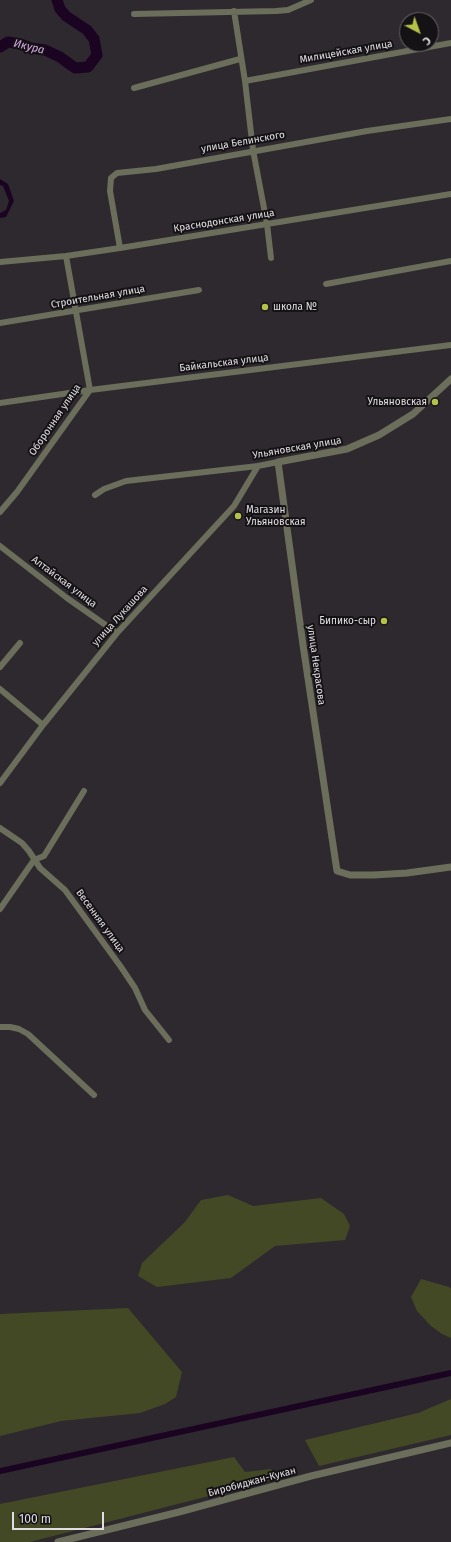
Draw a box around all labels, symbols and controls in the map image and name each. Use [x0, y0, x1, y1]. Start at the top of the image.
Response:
north arrow [399, 12, 439, 52]
text: С [420, 34, 433, 48]
water label: Икура [12, 37, 46, 57]
street label: Милицейская улица [299, 38, 393, 66]
street label: улица Белинского [200, 129, 286, 155]
street label: Краснодонская улица [173, 207, 275, 235]
street label: Строительная улица [50, 283, 146, 311]
place label: школа № [273, 301, 317, 313]
marker: школа № [260, 302, 270, 312]
street label: Байкальская улица [179, 352, 269, 374]
street label: Оборонная улица [27, 382, 83, 458]
place label: Ульяновская [368, 396, 427, 408]
marker: Ульяновская [430, 397, 440, 407]
street label: Ульяновская улица [252, 434, 342, 462]
place label: Магазин Ульяновская [246, 504, 305, 528]
marker: Магазин Ульяновская [233, 511, 243, 521]
street label: Алтайская улица [29, 554, 99, 610]
street label: улица Лукашова [90, 583, 150, 649]
place label: Бипико-сыр [319, 615, 376, 627]
marker: Бипико-сыр [379, 616, 389, 626]
street label: улица Некрасова [304, 624, 328, 706]
street label: Весенняя улица [73, 887, 127, 955]
street label: Биробиджан-Кукан [207, 1464, 297, 1500]
scale bar [14, 1504, 106, 1530]
text: 100 m [19, 1512, 51, 1526]

